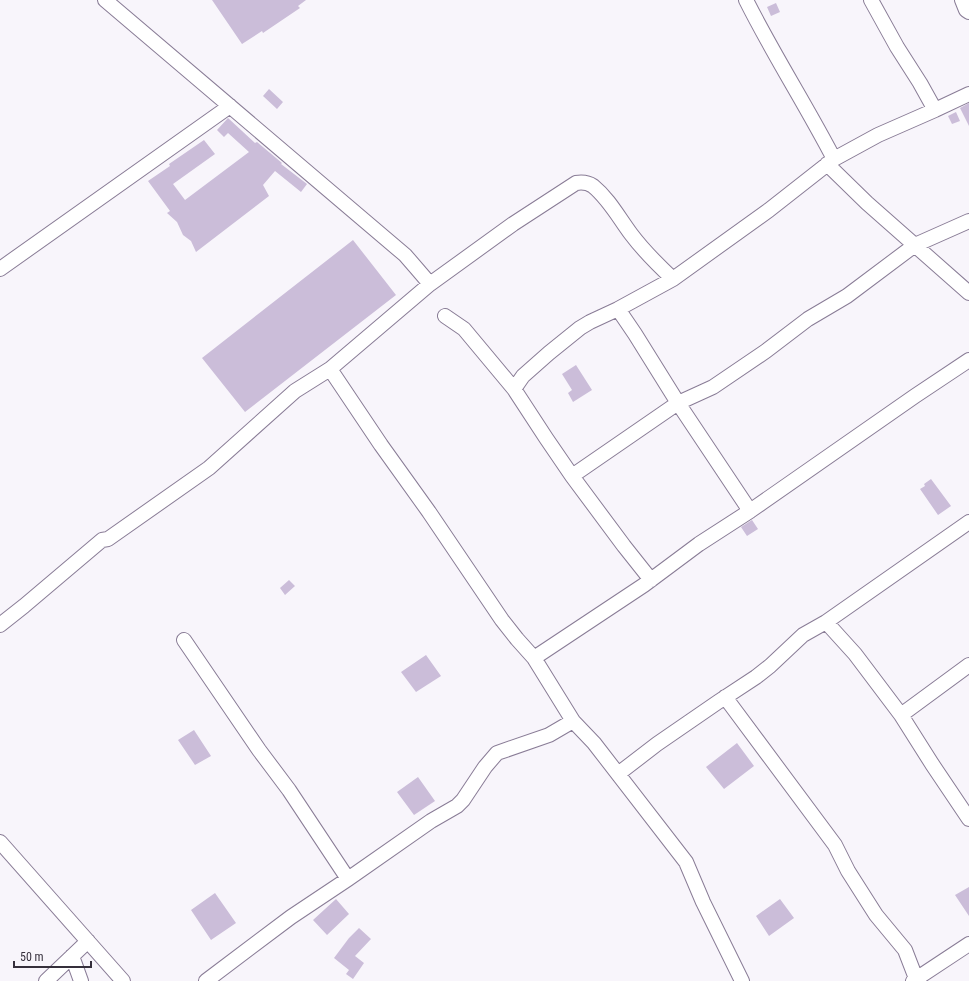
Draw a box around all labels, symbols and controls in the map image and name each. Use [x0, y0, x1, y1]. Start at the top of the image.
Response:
scale bar [14, 943, 91, 969]
text: 50 m [20, 950, 44, 964]

